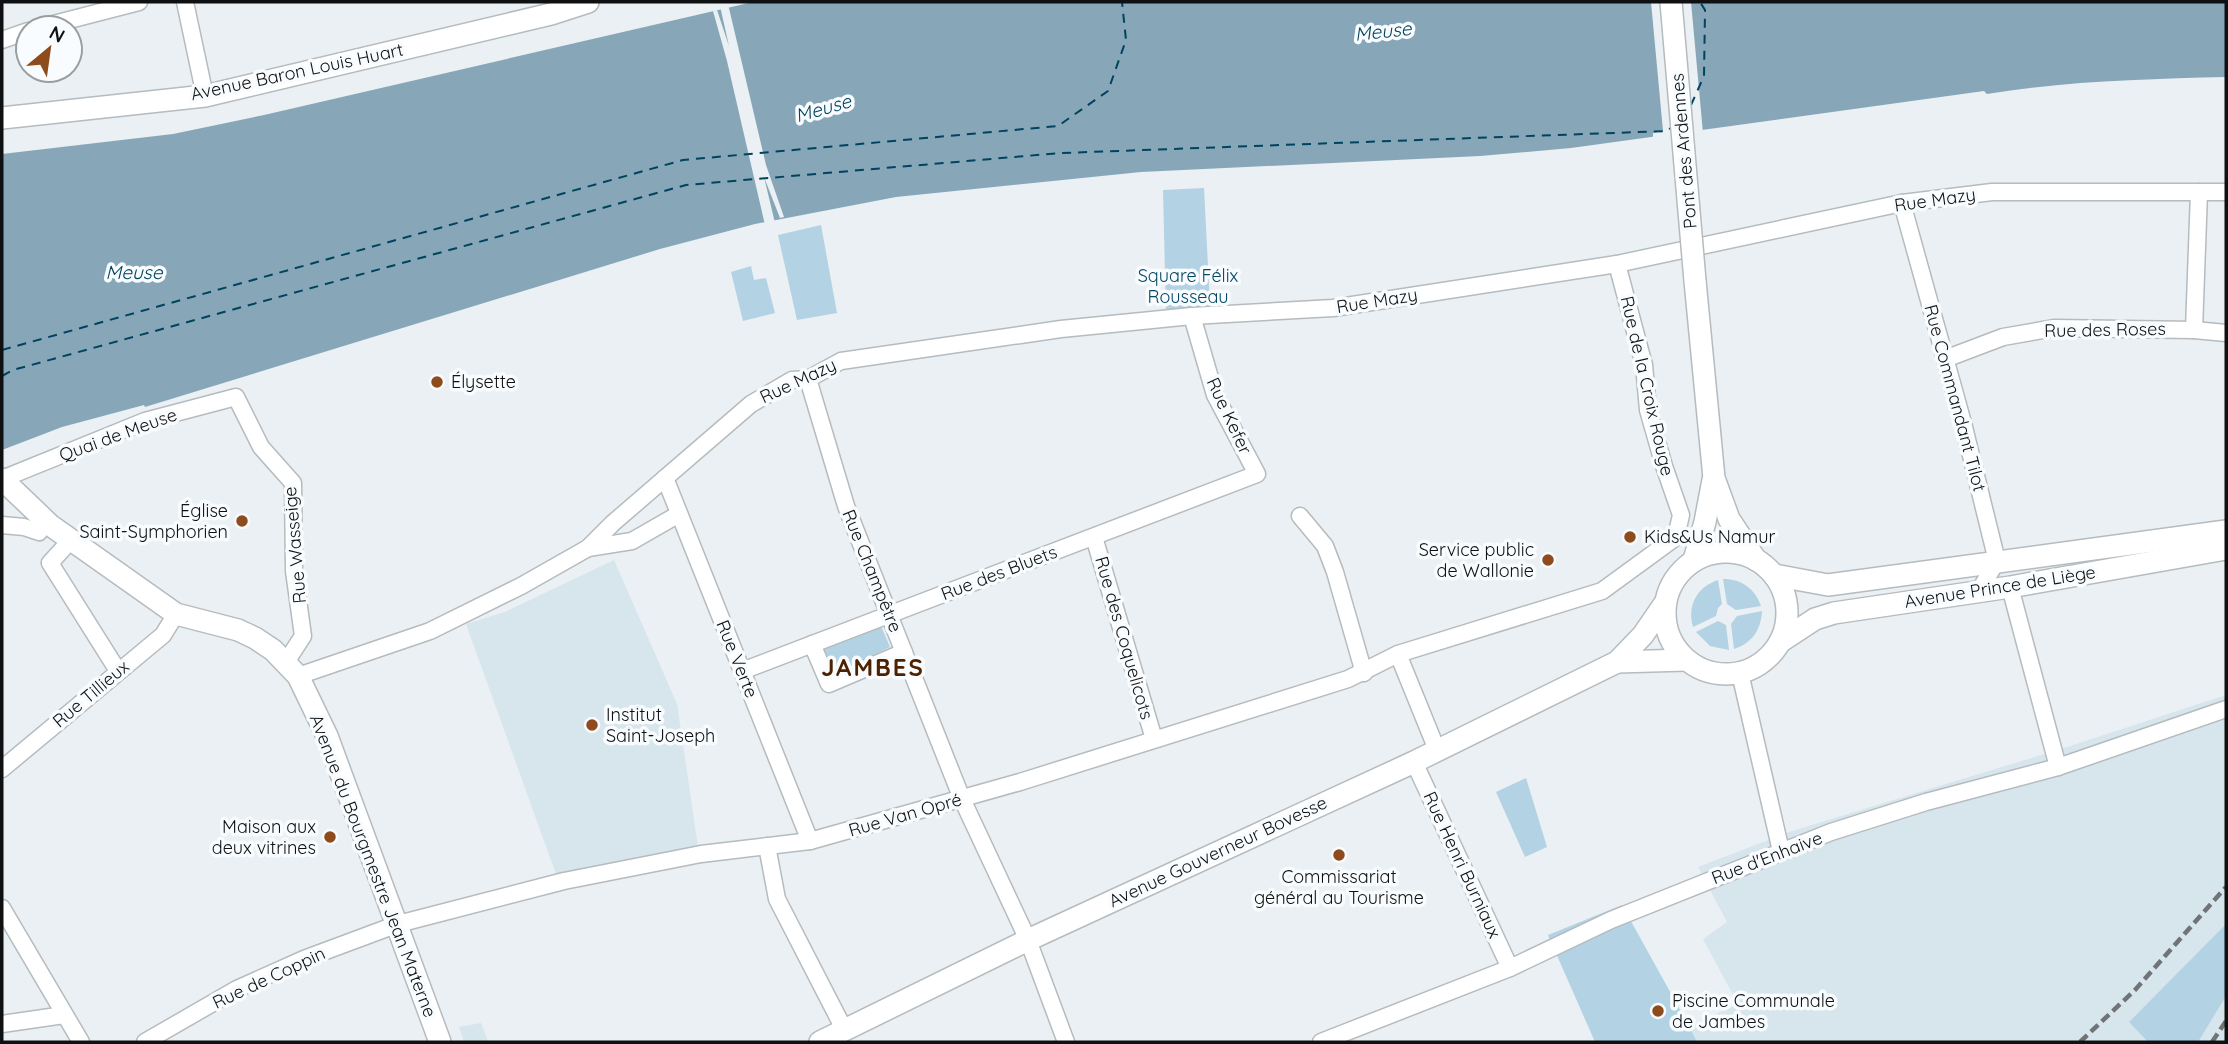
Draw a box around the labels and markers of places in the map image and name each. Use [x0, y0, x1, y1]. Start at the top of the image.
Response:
place label: Élysette [451, 370, 516, 393]
marker: Élysette [429, 374, 445, 390]
place label: Église Saint-Symphorien [79, 499, 228, 543]
marker: Église Saint-Symphorien [234, 513, 250, 529]
place label: Kids&Us Namur [1644, 525, 1775, 548]
marker: Kids&Us Namur [1622, 529, 1638, 545]
place label: Service public de Wallonie [1419, 538, 1534, 582]
marker: Service public de Wallonie [1540, 552, 1556, 568]
place label: Institut Saint-Joseph [606, 703, 715, 747]
marker: Institut Saint-Joseph [584, 717, 600, 733]
place label: Maison aux deux vitrines [212, 815, 316, 859]
marker: Maison aux deux vitrines [322, 829, 338, 845]
marker: Commissariat général au Tourisme [1331, 847, 1347, 863]
place label: Commissariat général au Tourisme [1254, 865, 1424, 909]
place label: Piscine Communale de Jambes [1672, 989, 1835, 1033]
marker: Piscine Communale de Jambes [1650, 1003, 1666, 1019]

